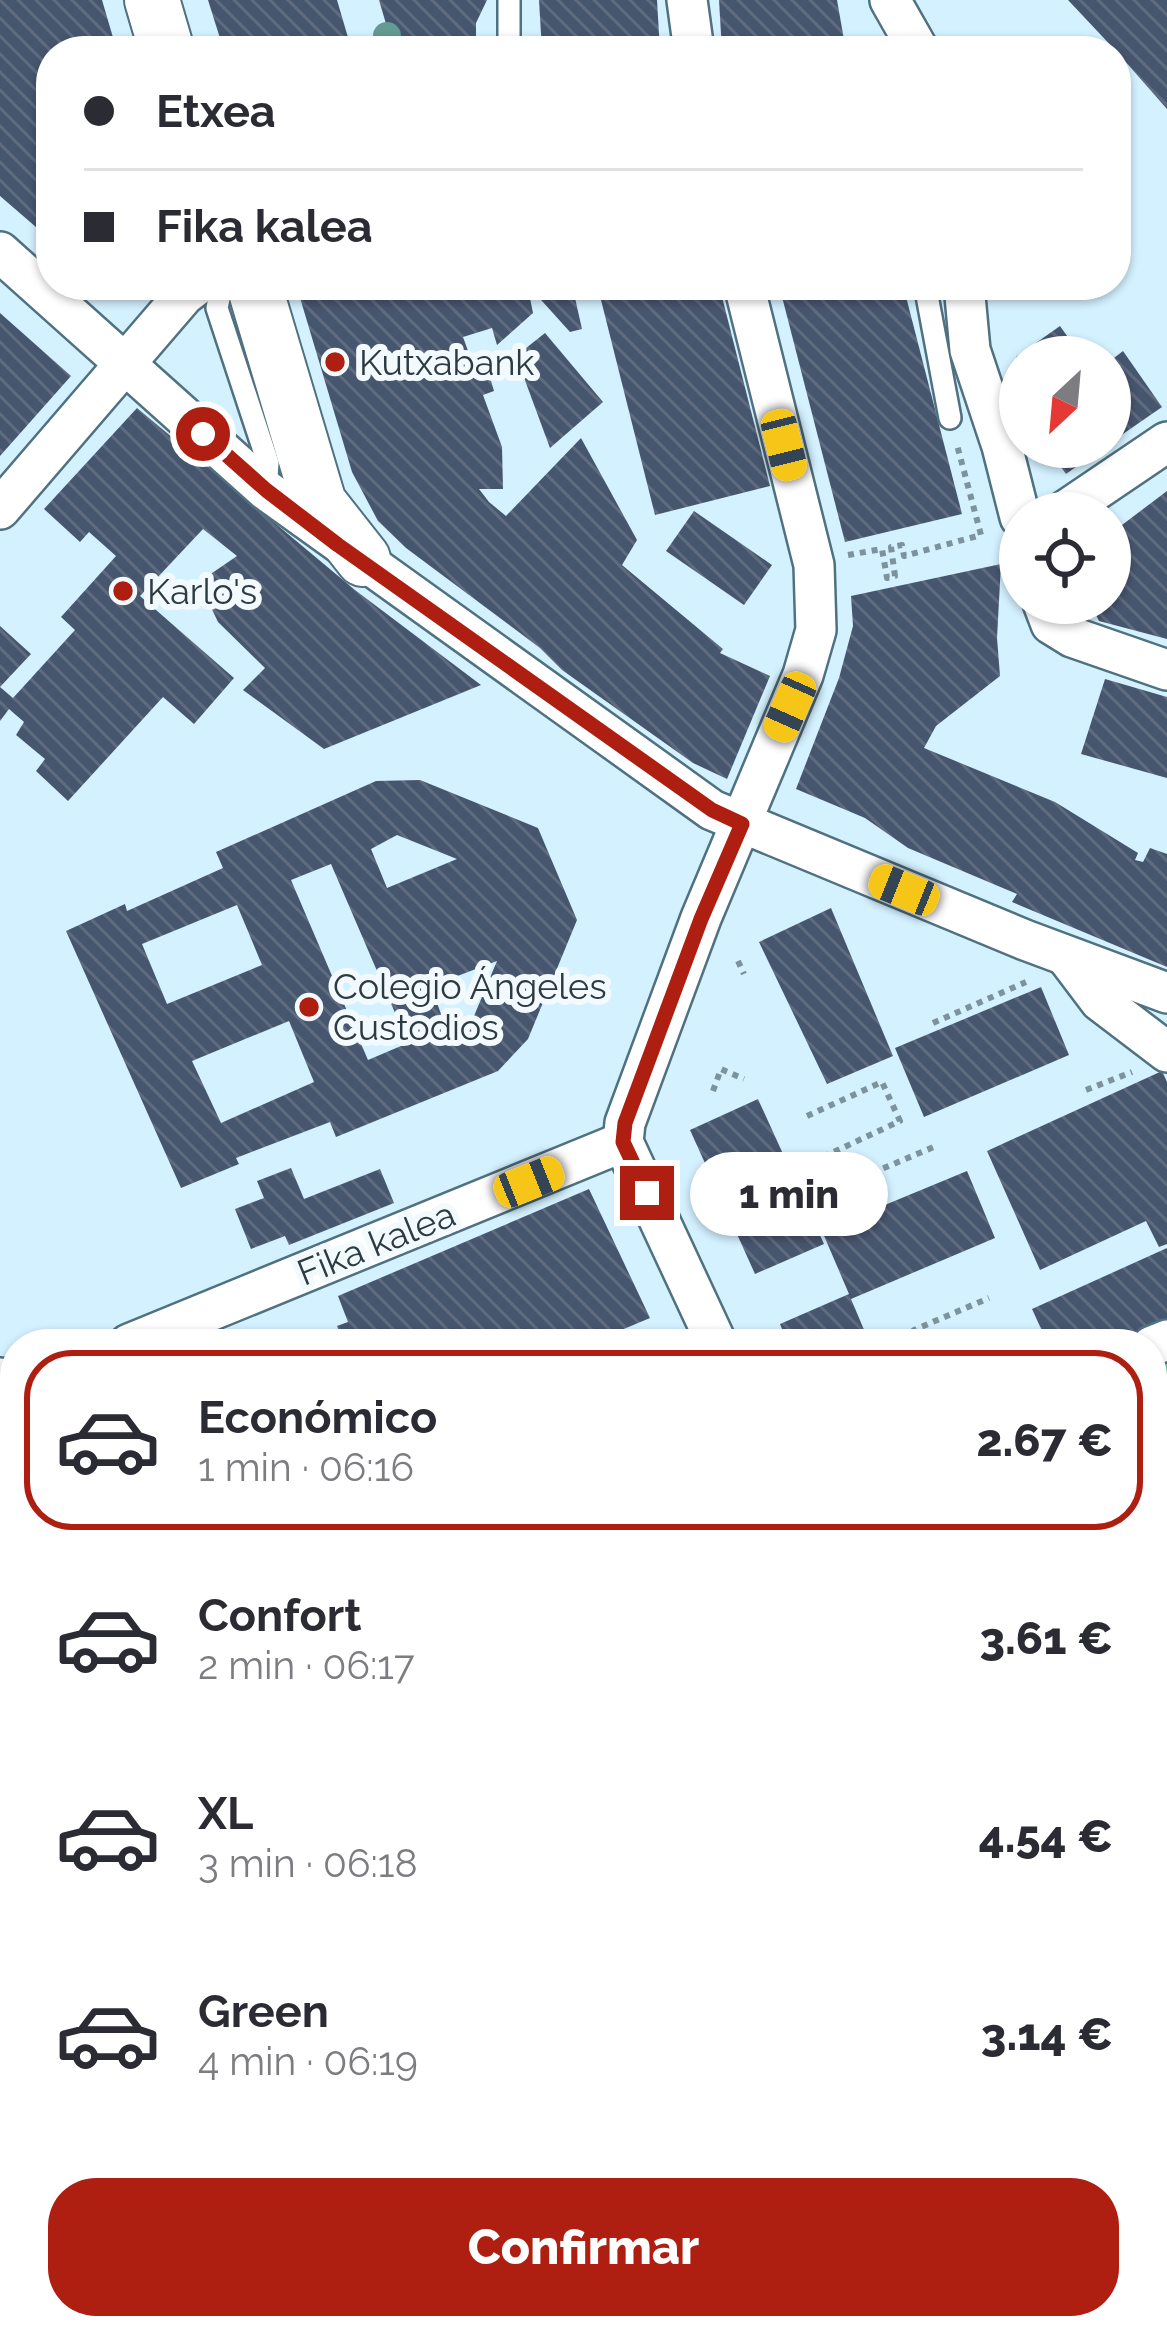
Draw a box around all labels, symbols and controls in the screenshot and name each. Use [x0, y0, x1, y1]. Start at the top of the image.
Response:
text: Etxea [156, 85, 276, 138]
text: Fika kalea [156, 200, 373, 253]
north arrow [999, 336, 1131, 468]
map controls [999, 336, 1131, 624]
place label: Kutxabank [359, 341, 534, 383]
marker: Kutxabank [322, 349, 348, 375]
car [758, 406, 810, 484]
route start [176, 407, 230, 461]
button: locate [999, 492, 1131, 624]
place label: Karlo's [147, 570, 257, 612]
marker: Karlo's [110, 578, 136, 604]
car [759, 667, 821, 747]
car [864, 860, 944, 920]
place label: Colegio Ángeles Custodios [333, 965, 607, 1048]
marker: Colegio Ángeles Custodios [296, 994, 322, 1020]
callout: 1 min [689, 1151, 887, 1235]
car [489, 1152, 569, 1212]
route end [620, 1166, 674, 1220]
text: 1 min [739, 1171, 839, 1217]
street label: Fika kalea [291, 1192, 461, 1294]
icon: car [54, 1386, 162, 1494]
text: Económico [198, 1391, 437, 1444]
text: 2.67 € [976, 1414, 1113, 1467]
text: 1 min · 06:16 [198, 1444, 414, 1490]
icon: car [54, 1584, 162, 1692]
text: Confort [198, 1589, 361, 1642]
text: 3.61 € [979, 1612, 1113, 1665]
text: 2 min · 06:17 [198, 1642, 415, 1688]
icon: car [54, 1782, 162, 1890]
text: XL [198, 1787, 253, 1840]
text: 4.54 € [979, 1810, 1113, 1863]
text: 3 min · 06:18 [198, 1840, 418, 1886]
icon: car [54, 1980, 162, 2088]
text: Green [198, 1985, 329, 2038]
text: 3.14 € [981, 2008, 1113, 2061]
text: 4 min · 06:19 [198, 2038, 418, 2084]
button: Confirmar [48, 2178, 1119, 2316]

